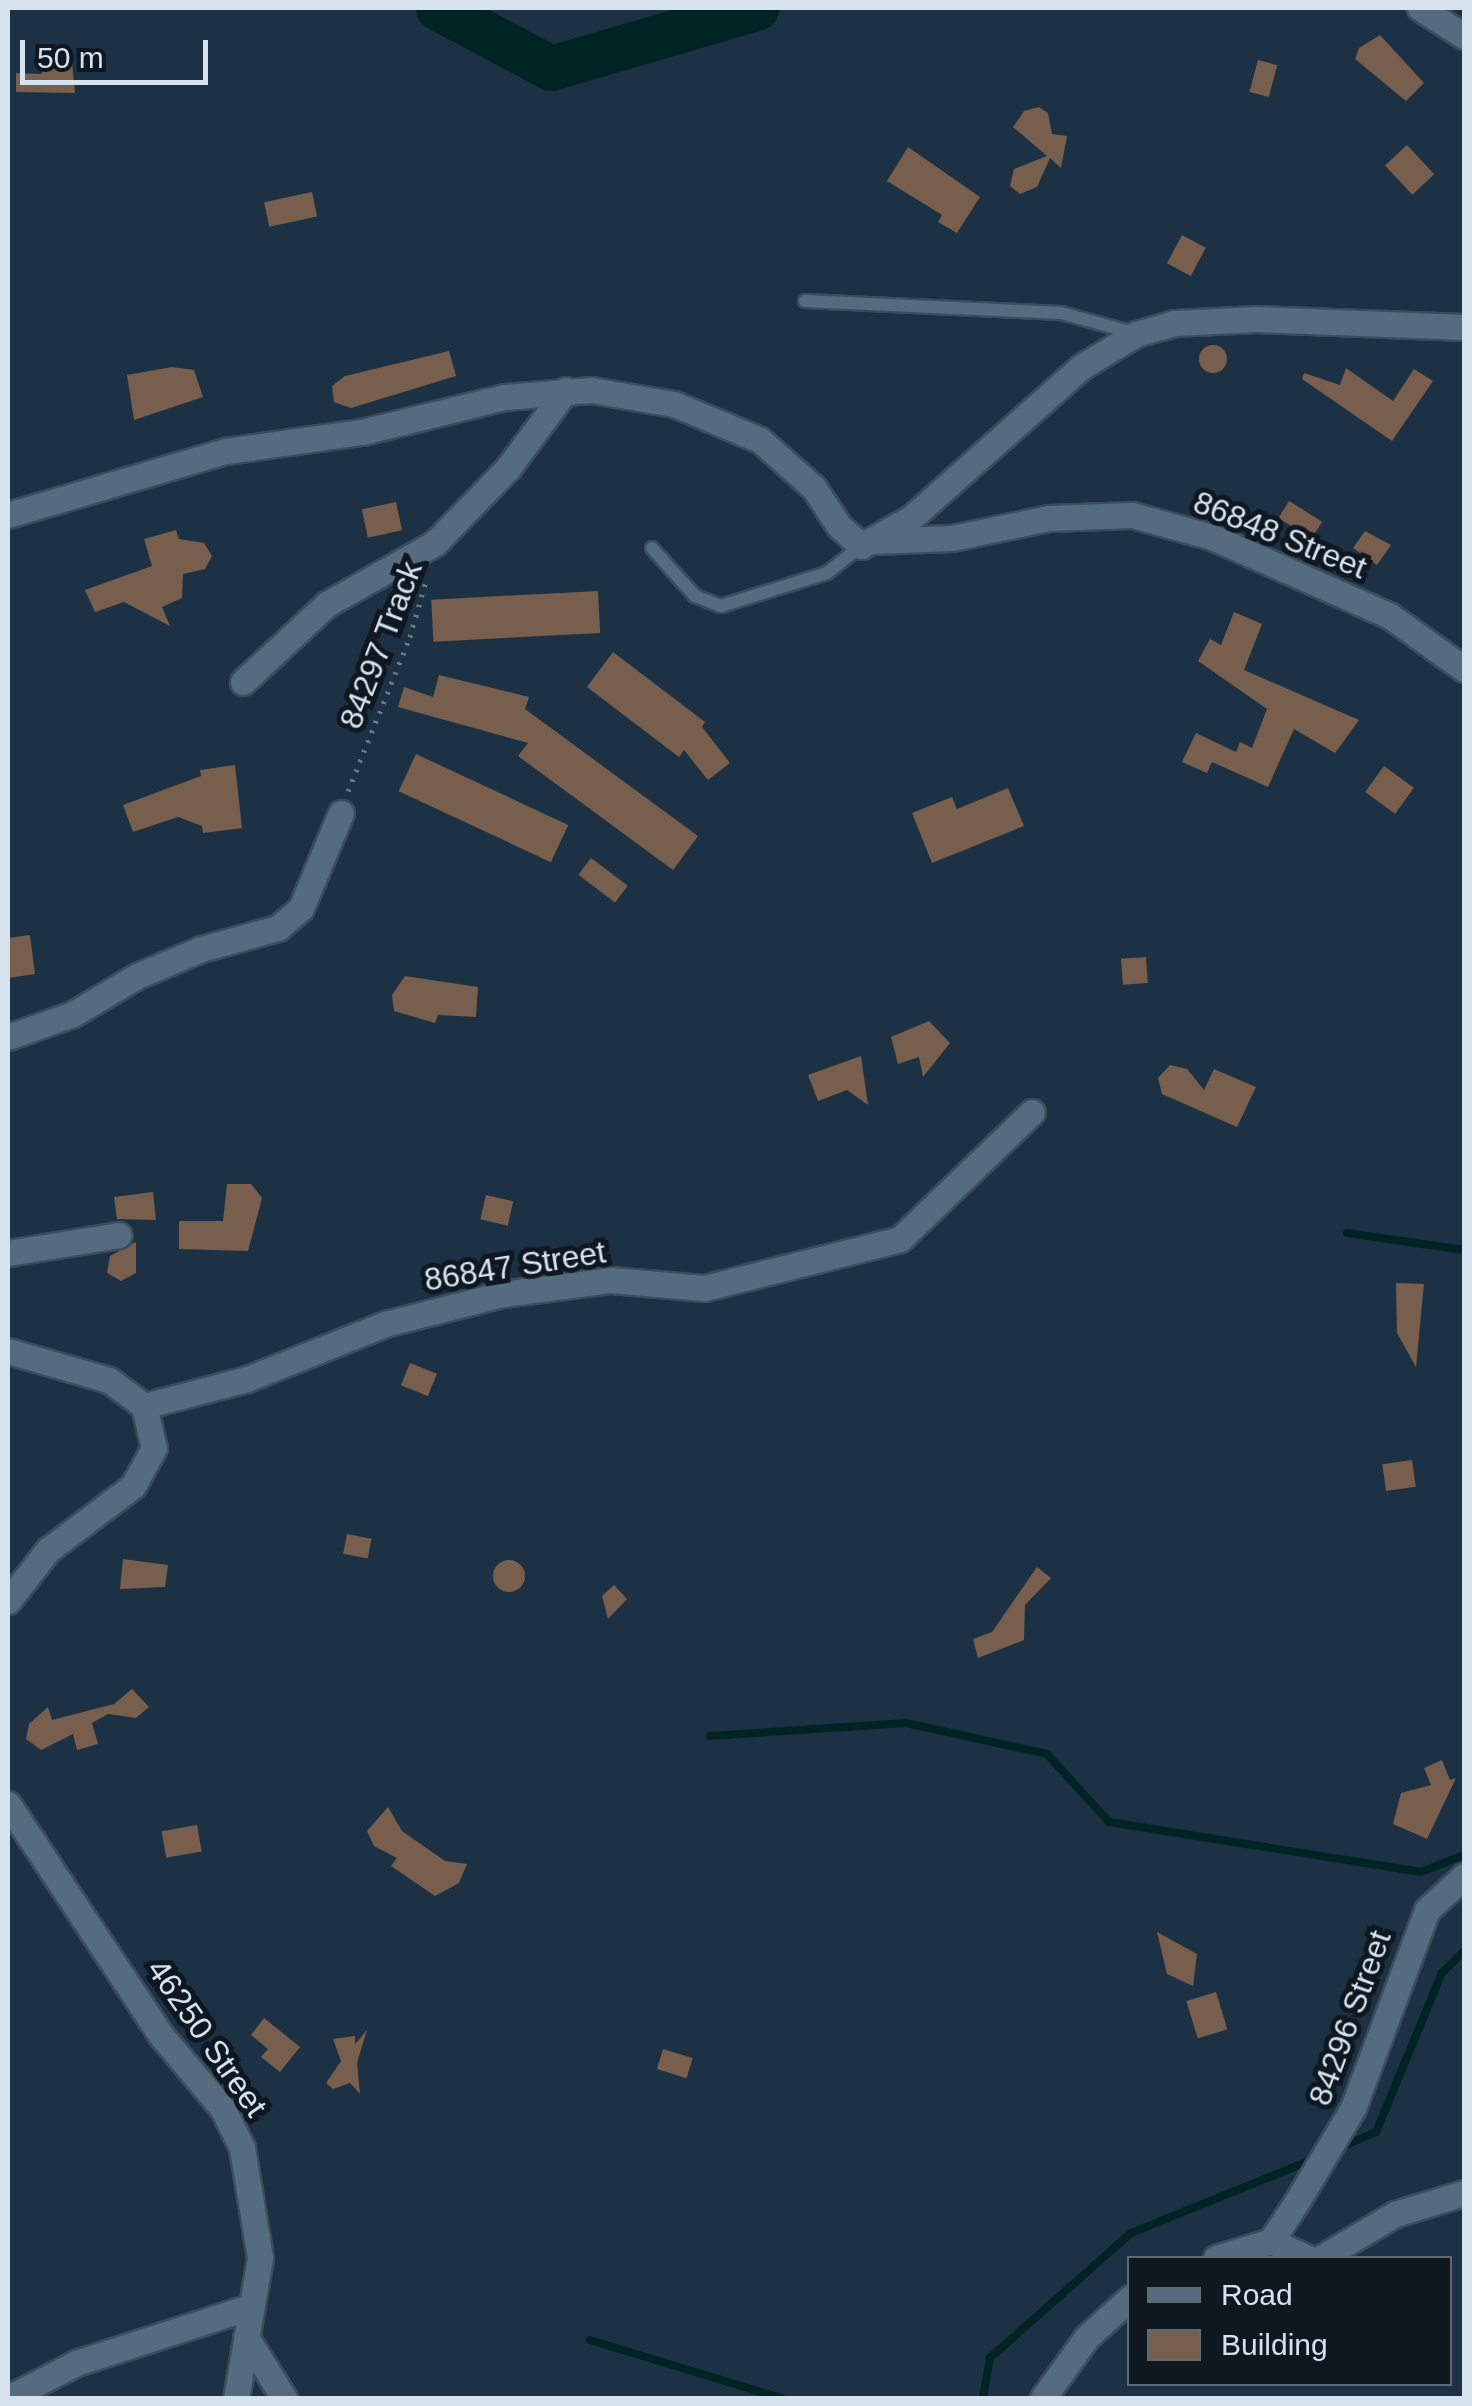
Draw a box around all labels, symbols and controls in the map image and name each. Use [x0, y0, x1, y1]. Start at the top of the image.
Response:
scale bar [25, 20, 212, 82]
text: 50 m [37, 41, 104, 74]
street label: 86848 Street [1188, 483, 1372, 587]
street label: 84297 Track [331, 556, 431, 734]
street label: 86847 Street [421, 1233, 609, 1299]
street label: 84296 Street [1301, 1925, 1399, 2111]
street label: 46250 Street [139, 1952, 275, 2124]
legend [1127, 2256, 1452, 2386]
text: Road [1221, 2278, 1293, 2311]
text: Building [1221, 2328, 1328, 2361]

